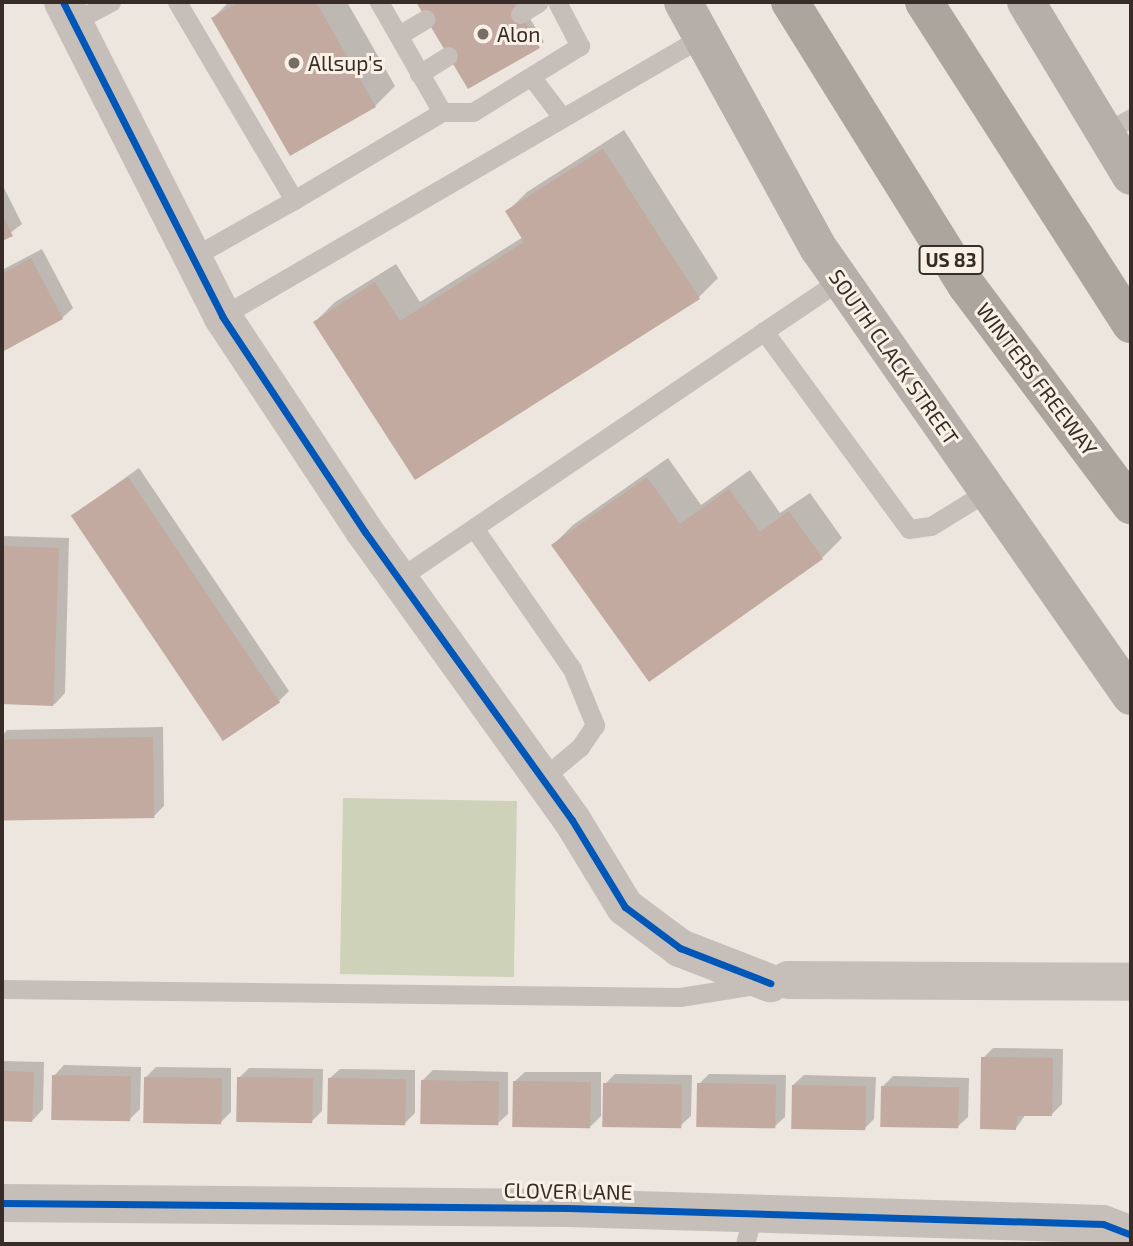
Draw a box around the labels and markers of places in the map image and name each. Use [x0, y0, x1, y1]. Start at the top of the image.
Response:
place label: Alon [497, 21, 540, 47]
marker: Alon [475, 26, 491, 42]
place label: Allsup's [308, 50, 383, 76]
marker: Allsup's [286, 55, 302, 71]

